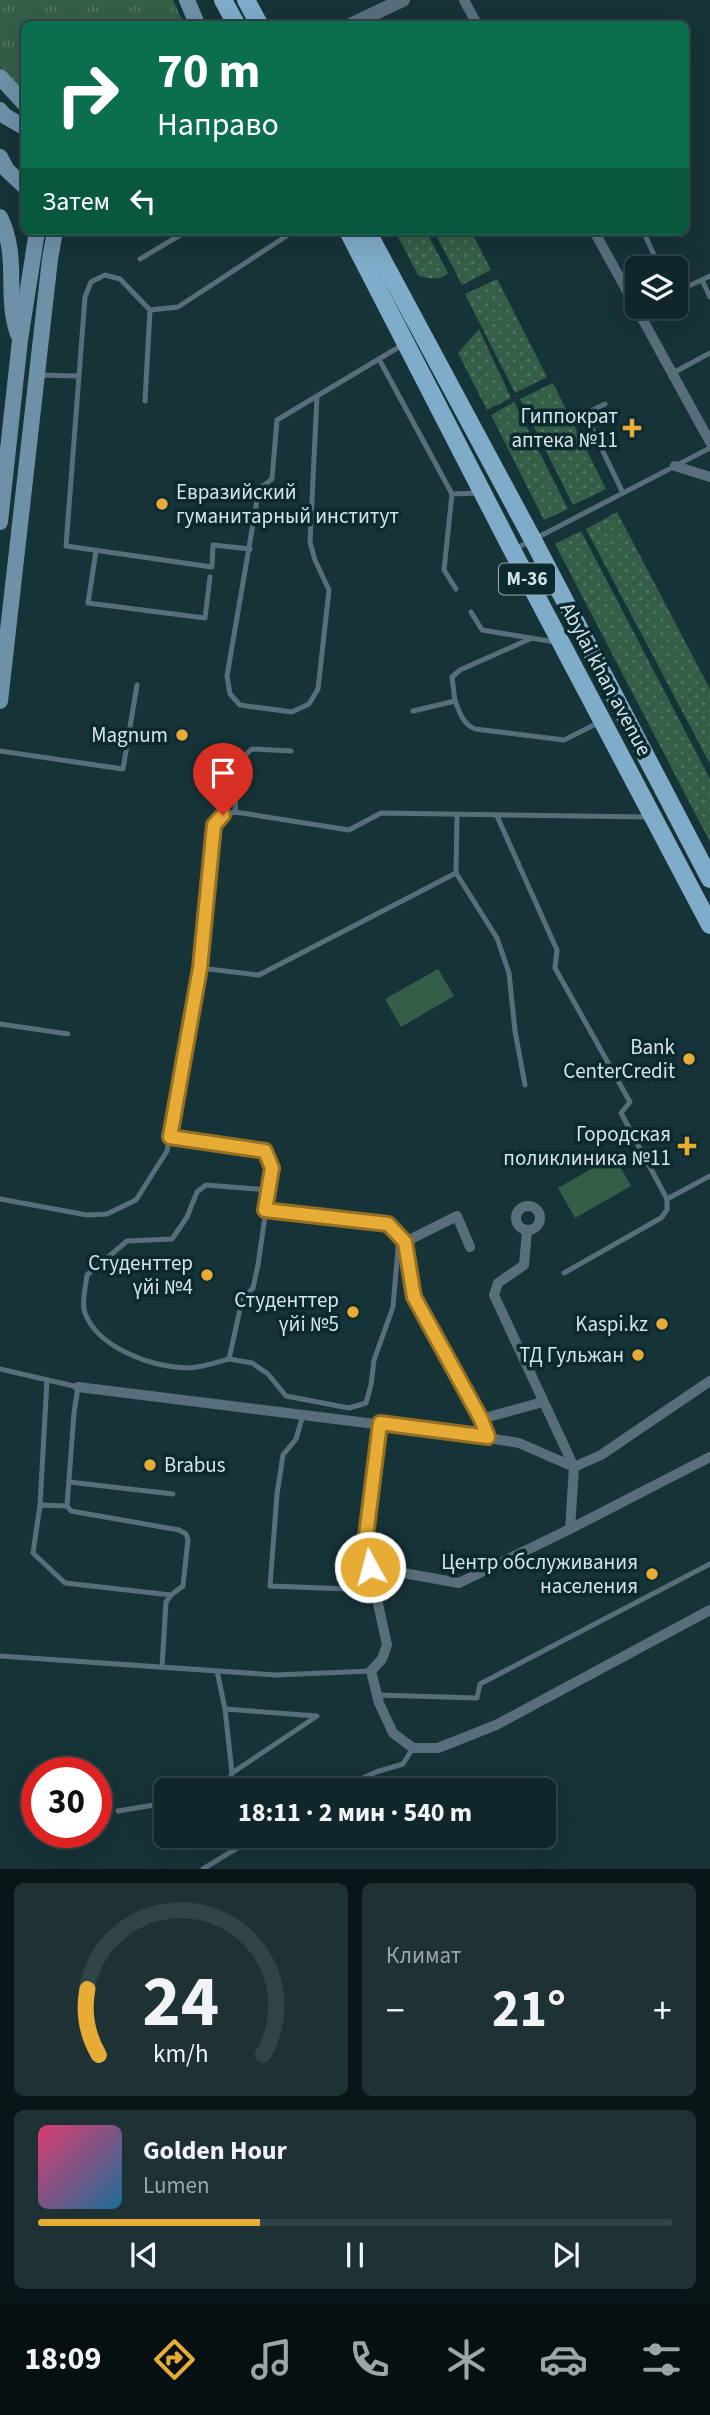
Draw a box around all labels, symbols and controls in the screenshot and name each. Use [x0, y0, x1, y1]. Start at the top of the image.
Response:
text: 70 m [157, 37, 261, 107]
icon: right [42, 49, 133, 140]
text: Направо [157, 102, 279, 148]
icon: left [124, 182, 162, 220]
text: Затем [42, 183, 110, 220]
map controls [625, 256, 688, 319]
button: layers [625, 256, 688, 319]
place label: Гиппократ аптека №11 [511, 401, 618, 455]
marker: Гиппократ аптека №11 [624, 420, 640, 436]
place label: Евразийский гуманитарный институт [176, 477, 399, 531]
marker: Евразийский гуманитарный институт [154, 496, 170, 512]
road number: M-36 [499, 564, 555, 594]
street label: Abylai khan avenue [553, 597, 659, 761]
place label: Magnum [91, 720, 168, 750]
marker: Magnum [174, 727, 190, 743]
pin [193, 743, 253, 815]
icon: arrive [204, 754, 242, 792]
place label: Bank CenterCredit [563, 1032, 676, 1086]
marker: Bank CenterCredit [681, 1051, 697, 1067]
place label: Городская поликлиника №11 [503, 1119, 671, 1173]
marker: Городская поликлиника №11 [677, 1136, 697, 1156]
place label: Студенттер үйі №4 [88, 1248, 193, 1302]
marker: Студенттер үйі №4 [199, 1267, 215, 1283]
place label: Студенттер үйі №5 [234, 1285, 339, 1339]
marker: Студенттер үйі №5 [345, 1304, 361, 1320]
place label: Kaspi.kz [575, 1309, 648, 1339]
marker: Kaspi.kz [654, 1316, 670, 1332]
place label: ТД Гульжан [519, 1340, 624, 1370]
marker: ТД Гульжан [630, 1347, 646, 1363]
place label: Brabus [164, 1450, 226, 1480]
marker: Brabus [142, 1457, 158, 1473]
position arrow [333, 1530, 407, 1604]
place label: Центр обслуживания населения [441, 1547, 638, 1601]
marker: Центр обслуживания населения [644, 1566, 660, 1582]
speed limit sign: 30 [21, 1757, 112, 1848]
text: 18:11 · 2 мин · 540 m [238, 1794, 472, 1831]
text: Климат [386, 1939, 461, 1972]
text: 24 [143, 1951, 219, 2055]
text: 21° [492, 1973, 566, 2047]
text: − [386, 1984, 405, 2038]
text: + [653, 1984, 672, 2038]
text: km/h [153, 2036, 209, 2072]
text: Golden Hour [143, 2132, 287, 2169]
text: Lumen [143, 2169, 210, 2202]
icon: previous [125, 2236, 163, 2274]
icon: pause [336, 2236, 374, 2274]
icon: next [547, 2236, 585, 2274]
icon: directions [150, 2335, 199, 2384]
icon: music [247, 2335, 296, 2384]
icon: phone [345, 2335, 394, 2384]
icon: climate [442, 2335, 491, 2384]
icon: car [539, 2335, 588, 2384]
icon: filters [637, 2335, 686, 2384]
text: 18:09 [24, 2336, 101, 2382]

